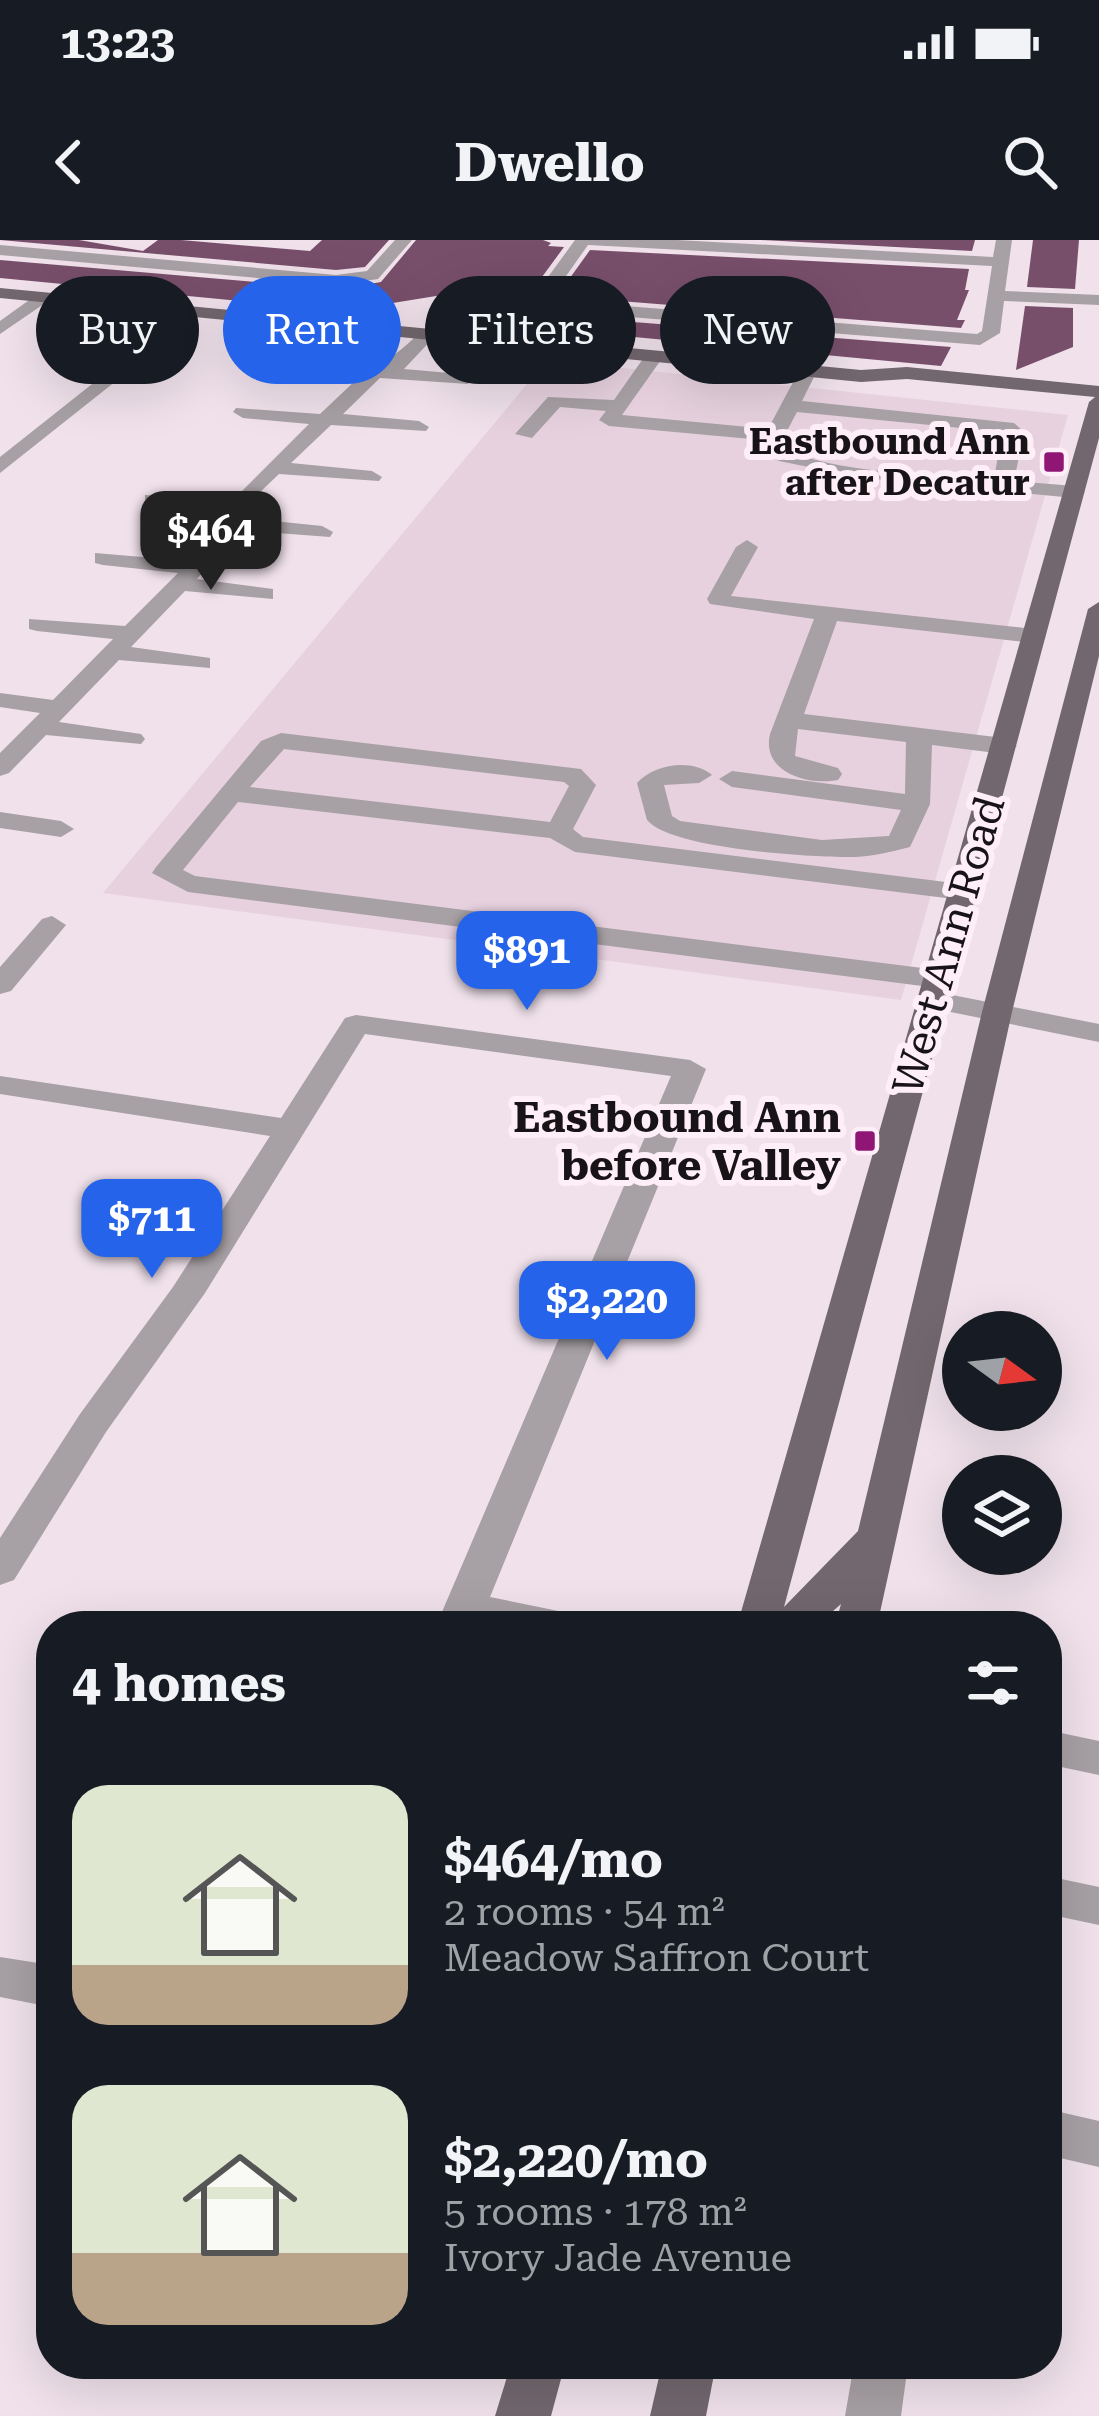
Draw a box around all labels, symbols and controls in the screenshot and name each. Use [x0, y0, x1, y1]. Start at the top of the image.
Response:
text: 13:23 [60, 16, 175, 69]
icon: back [36, 129, 102, 195]
icon: search [997, 129, 1063, 195]
text: Dwello [454, 131, 645, 194]
chip: Buy [36, 276, 199, 384]
chip: Rent [223, 276, 401, 384]
chip: Filters [425, 276, 636, 384]
chip: New [660, 276, 835, 384]
place label: Eastbound Ann after Decatur [749, 421, 1030, 504]
marker: Eastbound Ann after Decatur [1041, 449, 1067, 475]
pin: $464 [140, 491, 282, 593]
text: $464 [167, 507, 255, 553]
street label: West Ann Road [883, 791, 1014, 1100]
pin: $891 [456, 911, 598, 1013]
text: $891 [483, 927, 571, 973]
place label: Eastbound Ann before Valley [513, 1093, 842, 1190]
marker: Eastbound Ann before Valley [852, 1128, 878, 1154]
pin: $711 [81, 1179, 223, 1281]
text: $711 [108, 1195, 196, 1241]
pin: $2,220 [509, 1261, 705, 1363]
text: $2,220 [546, 1277, 668, 1323]
north arrow [942, 1311, 1062, 1431]
map controls [942, 1311, 1062, 1575]
button: layers [942, 1455, 1062, 1575]
icon: filters [960, 1650, 1026, 1716]
text: 4 homes [72, 1654, 286, 1713]
text: $464/mo [444, 1830, 663, 1889]
icon: home [168, 1833, 312, 1977]
text: 2 rooms · 54 m² [444, 1889, 725, 1935]
text: Meadow Saffron Court [444, 1935, 869, 1981]
text: $2,220/mo [444, 2130, 708, 2189]
icon: home [168, 2133, 312, 2277]
text: 5 rooms · 178 m² [444, 2189, 747, 2235]
text: Ivory Jade Avenue [444, 2235, 792, 2281]

